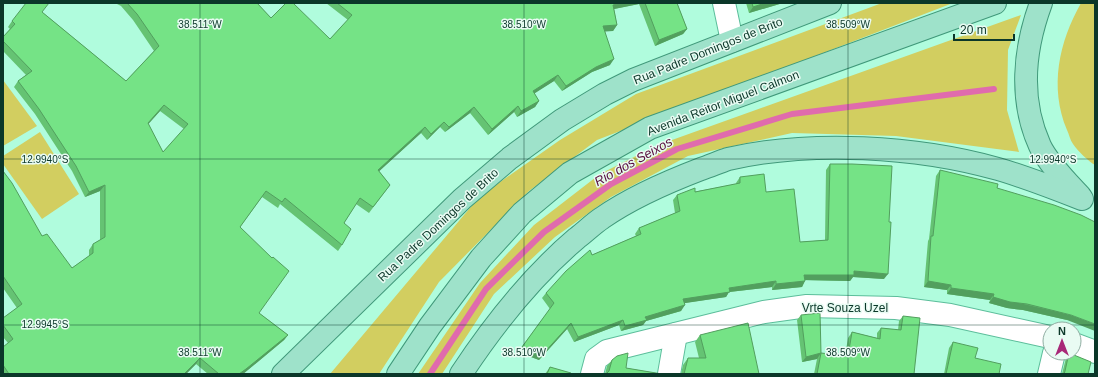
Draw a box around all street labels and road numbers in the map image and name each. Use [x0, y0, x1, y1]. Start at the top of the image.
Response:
street label: Rua Padre Domingos de Brito [631, 15, 785, 87]
street label: Avenida Reitor Miguel Calmon [645, 67, 801, 139]
street label: Rua Padre Domingos de Brito [375, 165, 501, 284]
street label: Vrte Souza Uzel [802, 301, 888, 315]

